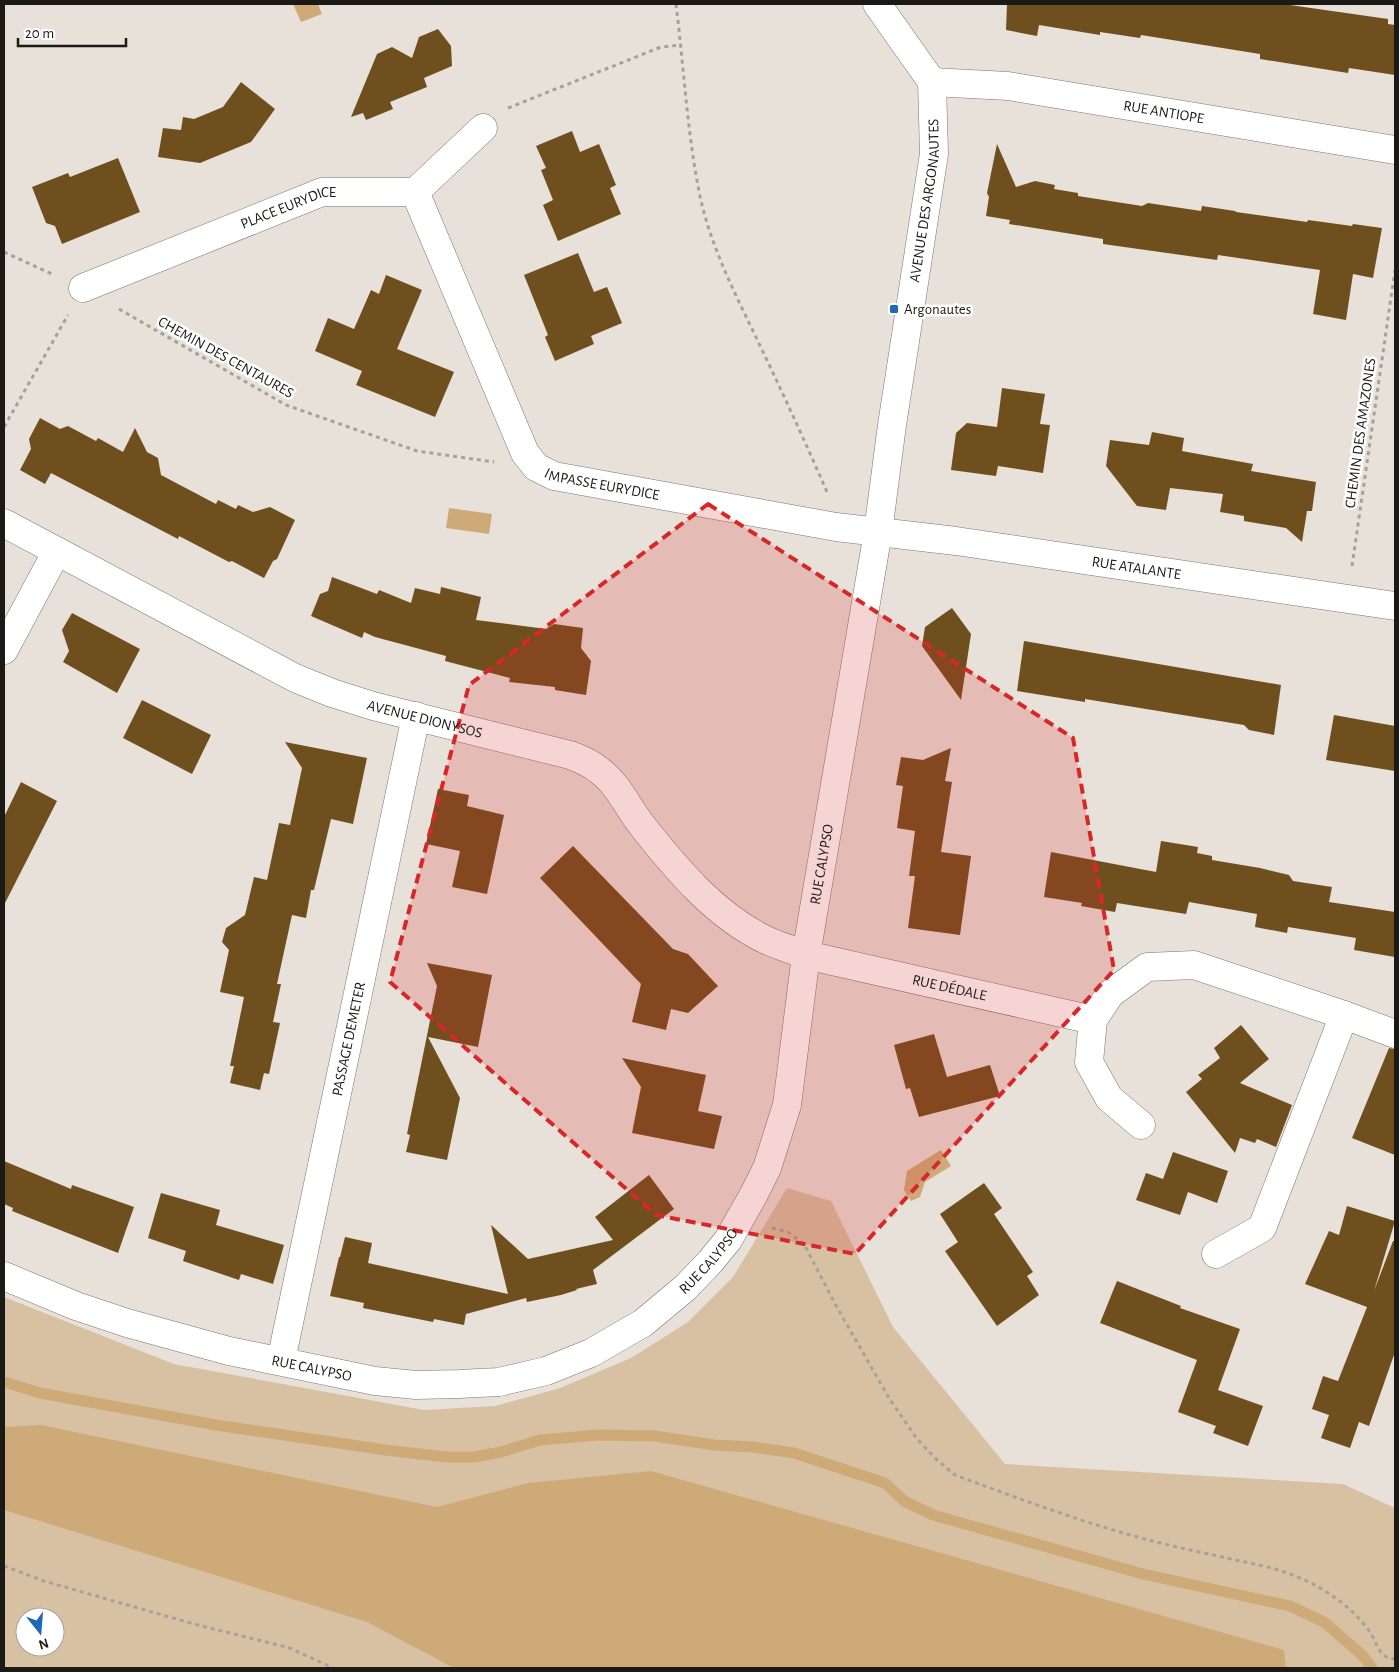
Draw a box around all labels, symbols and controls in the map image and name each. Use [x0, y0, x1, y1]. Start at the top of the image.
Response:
scale bar [18, 15, 125, 47]
text: 20 m [25, 26, 54, 41]
street label: RUE ANTIOPE [1122, 98, 1205, 126]
street label: AVENUE DES ARGONAUTES [907, 118, 942, 283]
street label: PLACE EURYDICE [239, 185, 336, 232]
place label: Argonautes [904, 302, 971, 317]
marker: Argonautes [888, 303, 900, 315]
street label: CHEMIN DES CENTAURES [155, 314, 296, 401]
street label: CHEMIN DES AMAZONES [1343, 357, 1378, 509]
street label: IMPASSE EURYDICE [542, 466, 661, 503]
street label: RUE ATALANTE [1091, 554, 1182, 582]
street label: AVENUE DIONYSOS [365, 698, 484, 741]
street label: RUE CALYPSO [808, 823, 836, 906]
street label: RUE DÉDALE [911, 972, 988, 1004]
street label: PASSAGE DEMETER [330, 981, 368, 1097]
street label: RUE CALYPSO [677, 1226, 741, 1297]
street label: RUE CALYPSO [270, 1353, 353, 1384]
north arrow [15, 1607, 65, 1657]
text: N [37, 1635, 50, 1652]

